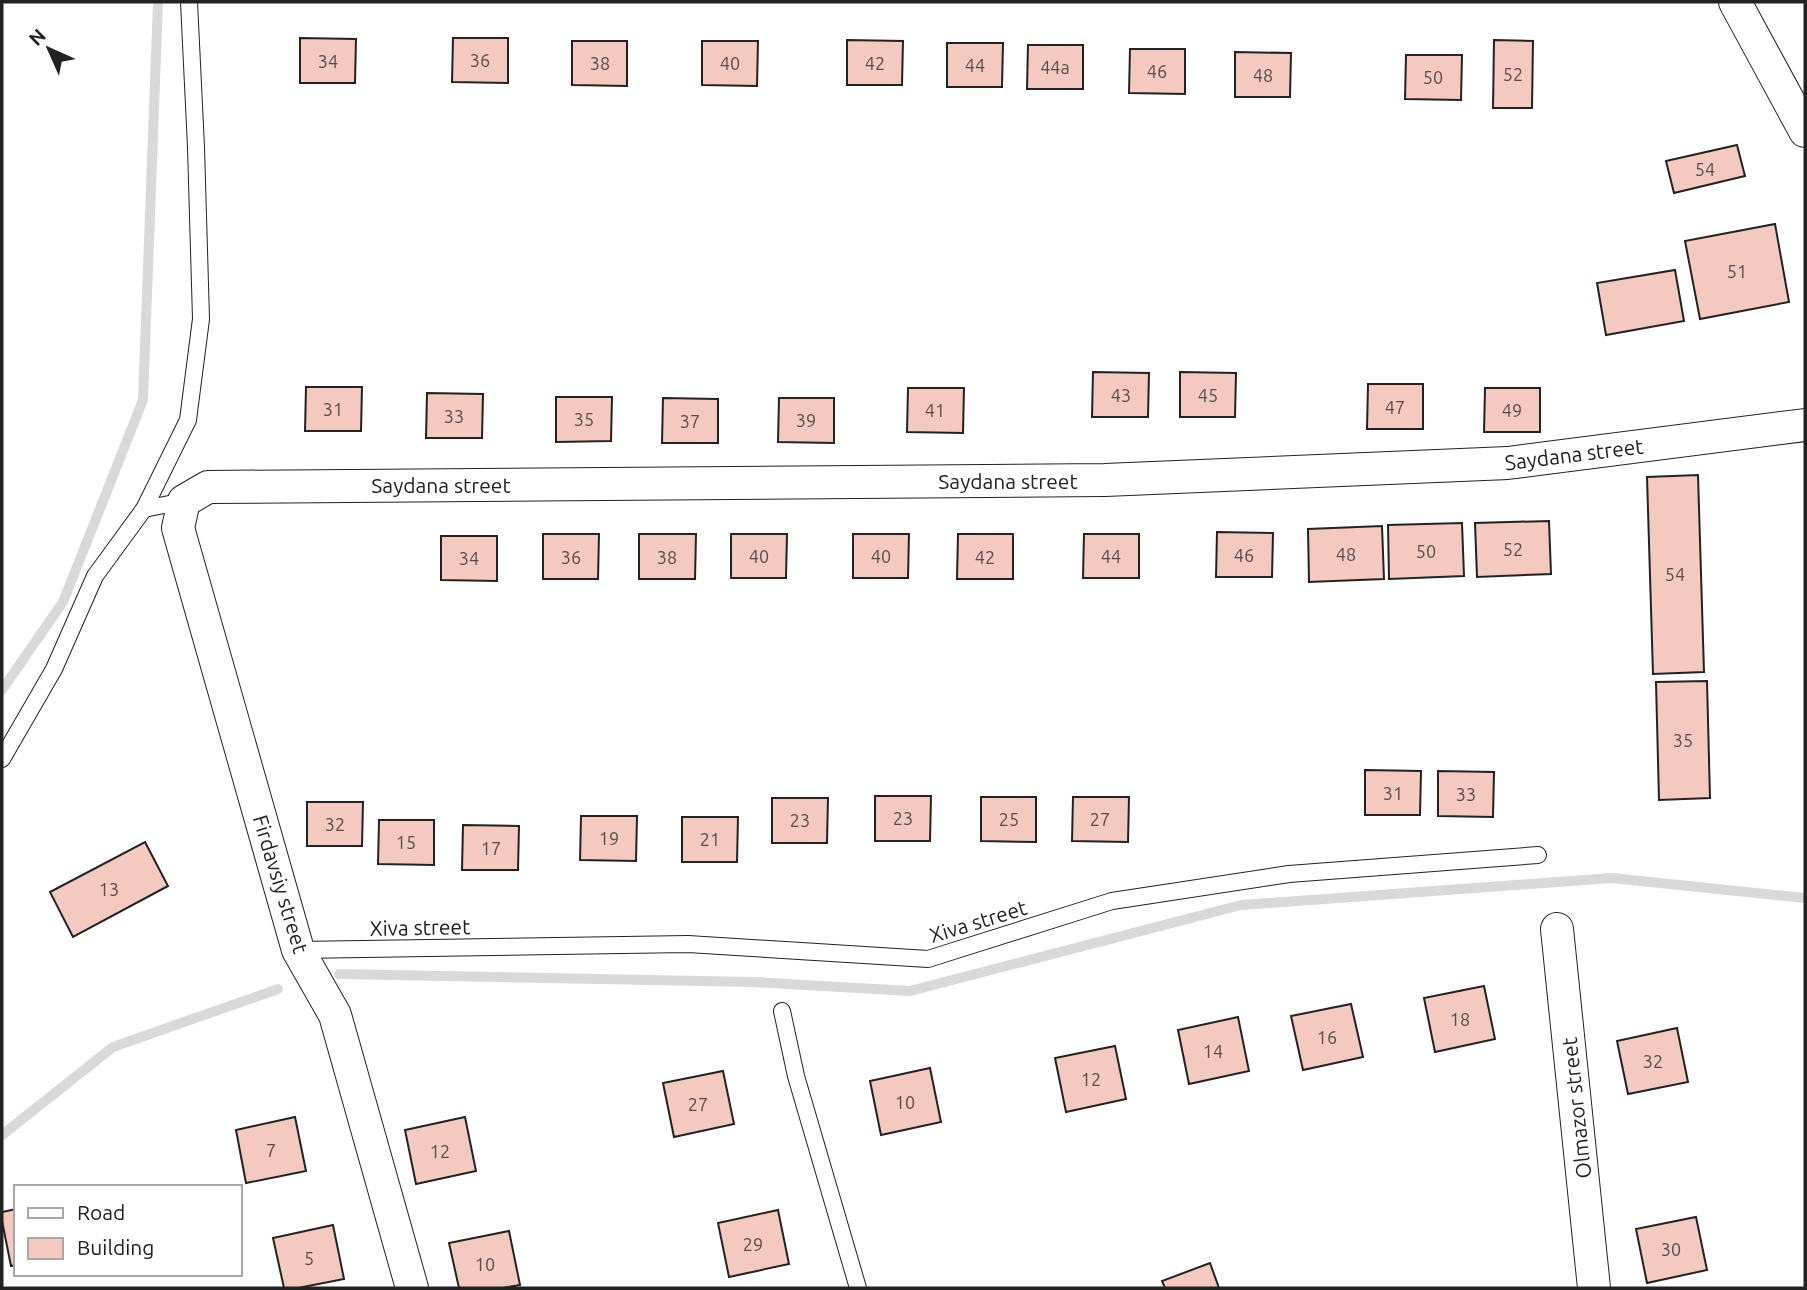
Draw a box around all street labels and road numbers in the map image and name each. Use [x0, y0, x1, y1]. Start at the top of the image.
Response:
street label: Saydana street [1503, 434, 1645, 474]
street label: Saydana street [938, 469, 1078, 493]
street label: Saydana street [371, 473, 511, 497]
street label: Firdavsiy street [249, 812, 313, 956]
street label: Xiva street [926, 895, 1030, 947]
street label: Xiva street [370, 914, 470, 940]
street label: Olmazor street [1557, 1036, 1595, 1180]

